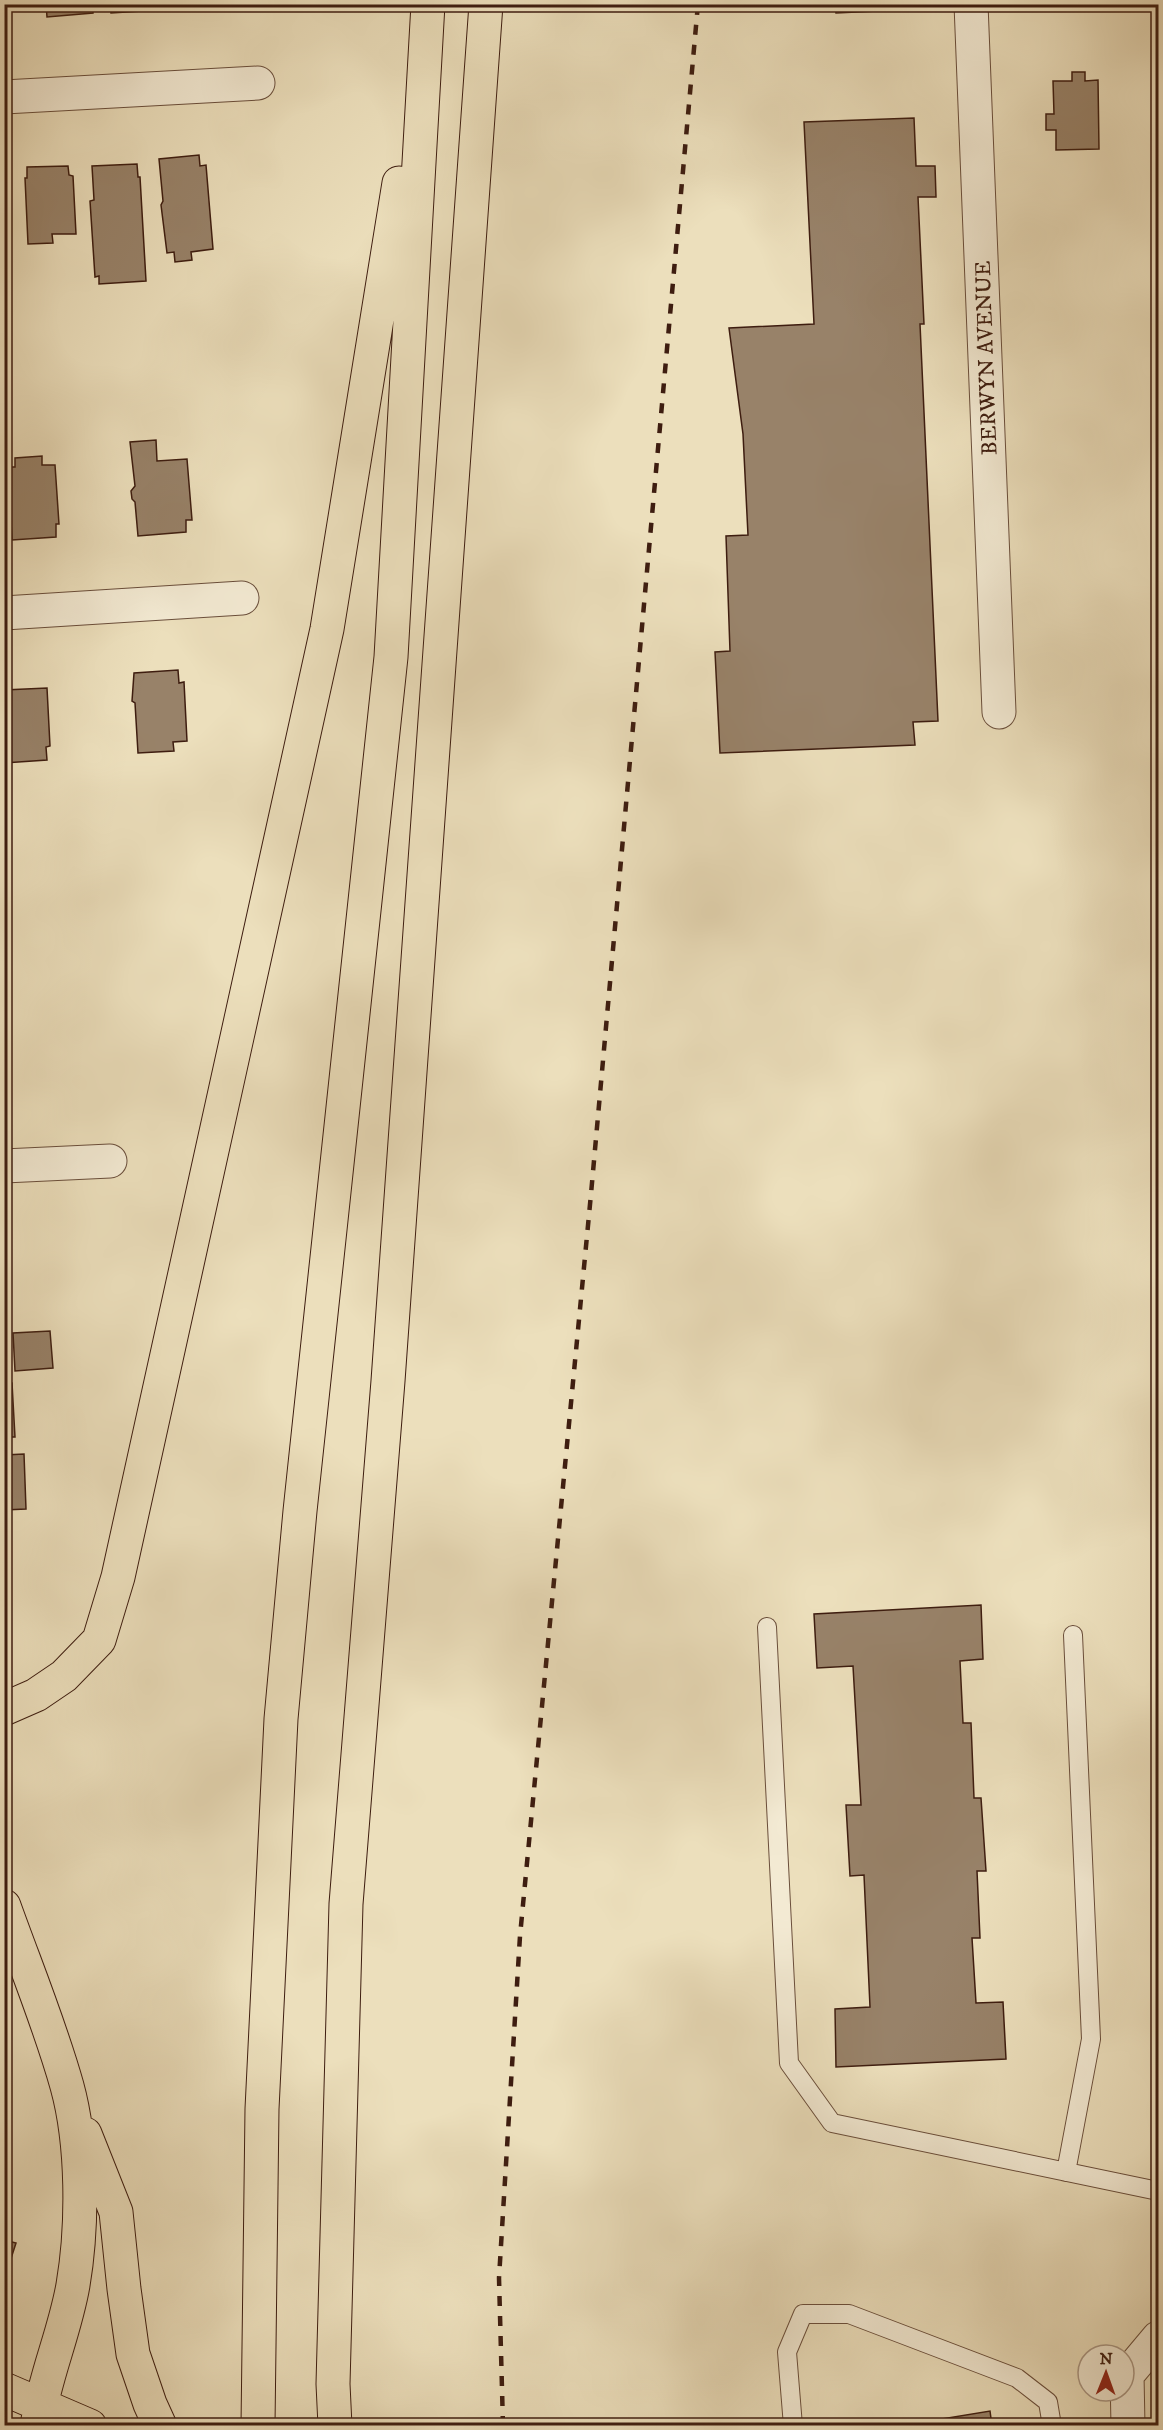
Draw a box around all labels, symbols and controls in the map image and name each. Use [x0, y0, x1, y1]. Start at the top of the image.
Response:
street label: BERWYN AVENUE [970, 260, 1003, 456]
north arrow [1076, 2343, 1136, 2403]
text: N [1100, 2349, 1113, 2369]

